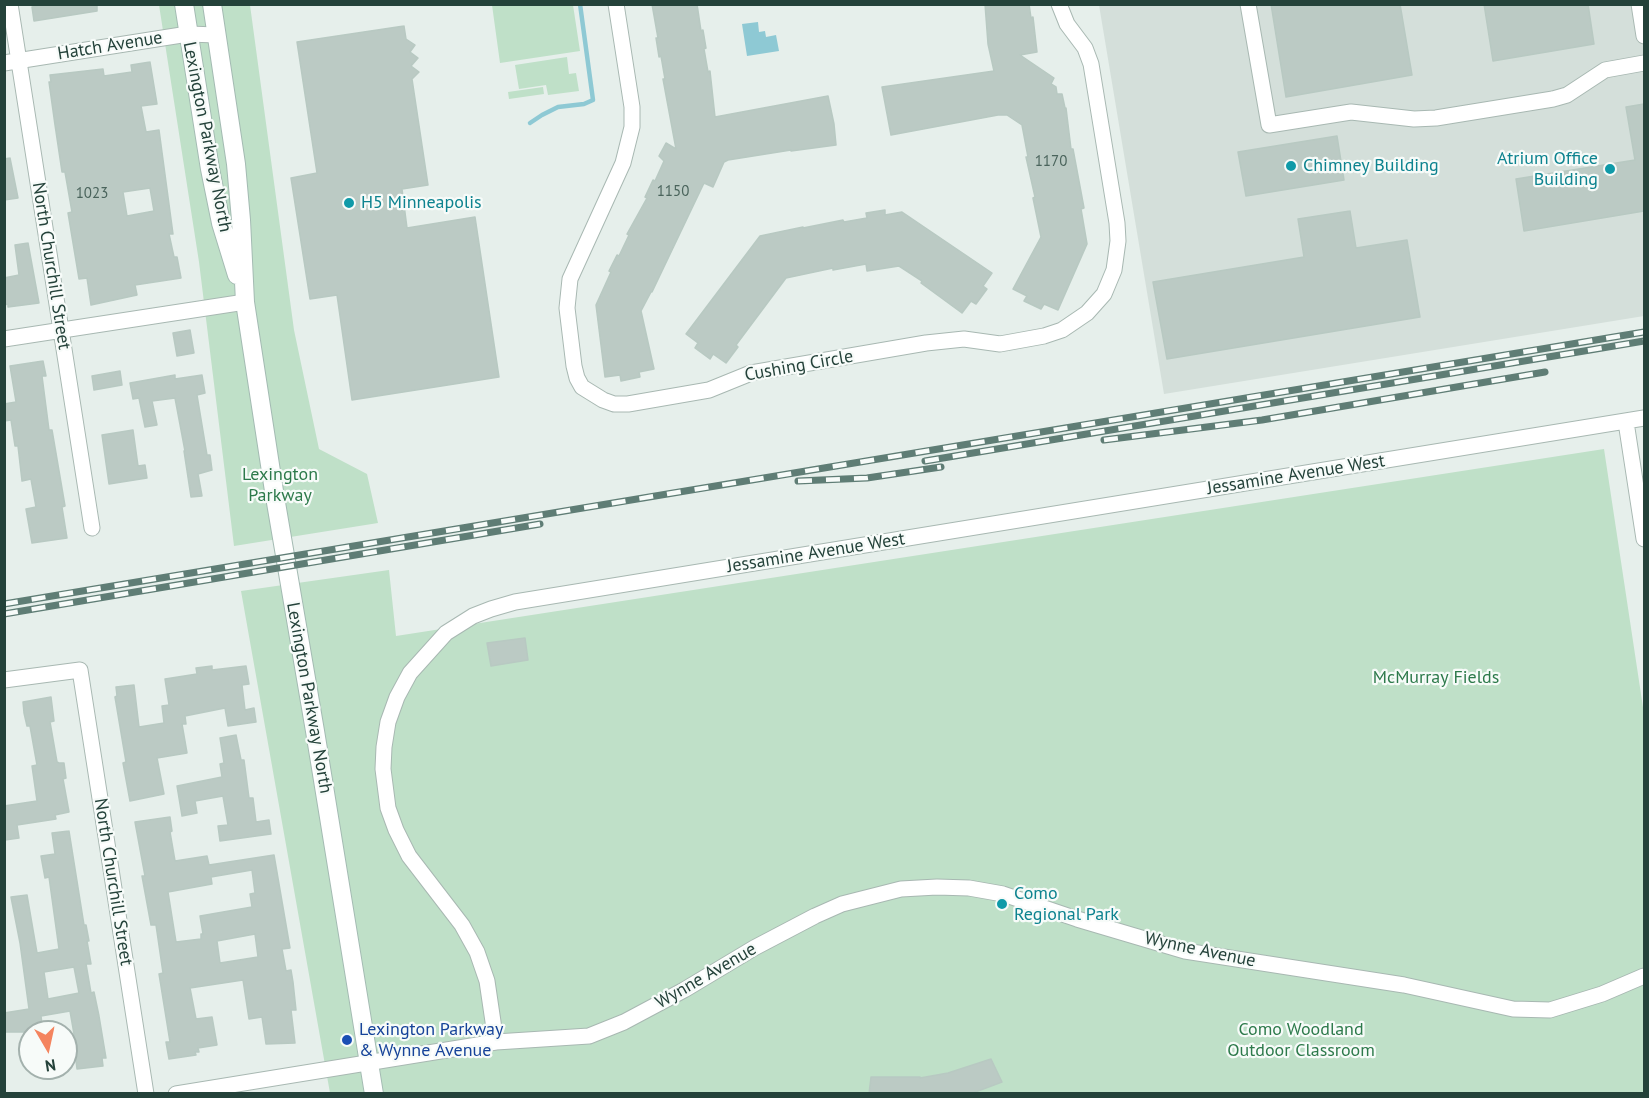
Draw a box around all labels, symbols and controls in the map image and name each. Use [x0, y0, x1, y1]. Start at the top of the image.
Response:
street label: Hatch Avenue [56, 27, 164, 65]
street label: Lexington Parkway North [178, 40, 236, 234]
place label: Atrium Office Building [1497, 148, 1598, 190]
house number: 1170 [1035, 153, 1067, 171]
place label: Chimney Building [1303, 155, 1439, 177]
marker: Chimney Building [1284, 159, 1298, 173]
marker: Atrium Office Building [1603, 162, 1617, 176]
street label: North Churchill Street [27, 181, 75, 351]
house number: 1150 [657, 183, 689, 201]
house number: 1023 [76, 185, 108, 203]
place label: H5 Minneapolis [361, 192, 482, 214]
marker: H5 Minneapolis [342, 196, 356, 210]
street label: Cushing Circle [743, 346, 855, 386]
street label: Jessamine Avenue West [1206, 450, 1386, 500]
park label: Lexington Parkway [242, 464, 318, 506]
street label: Jessamine Avenue West [726, 528, 906, 578]
street label: Lexington Parkway North [282, 601, 336, 795]
park label: McMurray Fields [1373, 667, 1499, 689]
street label: North Churchill Street [89, 797, 137, 967]
place label: Como Regional Park [1014, 883, 1119, 926]
marker: Como Regional Park [995, 897, 1009, 911]
street label: Wynne Avenue [1143, 928, 1257, 972]
street label: Wynne Avenue [652, 938, 760, 1014]
place label: Lexington Parkway & Wynne Avenue [359, 1019, 503, 1062]
park label: Como Woodland Outdoor Classroom [1227, 1019, 1375, 1062]
north arrow [18, 1020, 78, 1080]
marker: Lexington Parkway & Wynne Avenue [340, 1033, 354, 1047]
text: N [44, 1055, 57, 1077]

